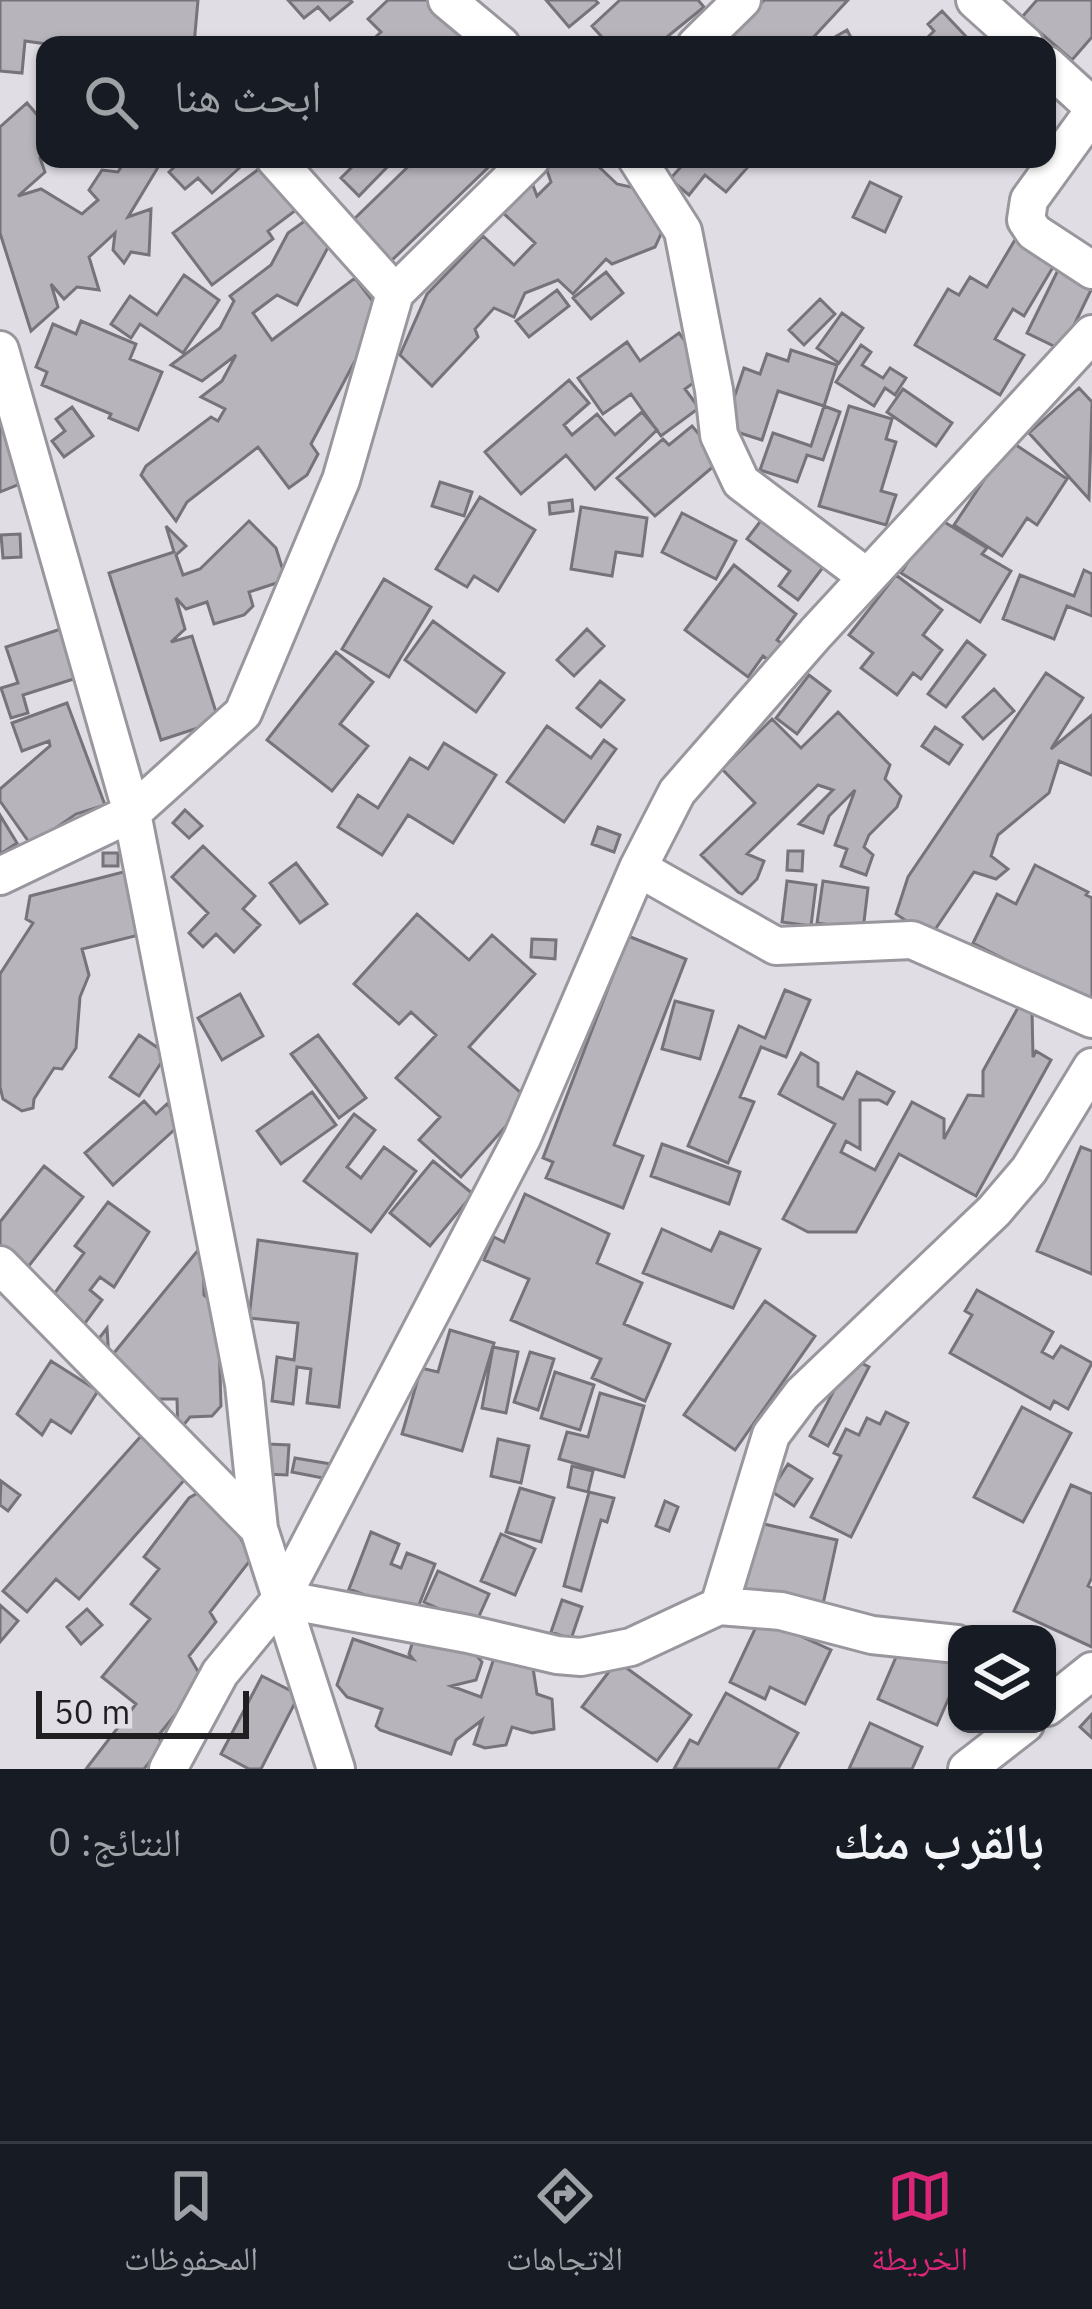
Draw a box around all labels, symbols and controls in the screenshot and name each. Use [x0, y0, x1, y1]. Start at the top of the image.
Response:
search box [36, 36, 1056, 168]
text: ابحث هنا [174, 66, 322, 124]
icon: search [78, 69, 144, 135]
map controls [948, 1625, 1056, 1733]
button: layers [948, 1625, 1056, 1733]
scale bar [36, 1685, 249, 1738]
text: 50 m [54, 1690, 130, 1733]
text: بالقرب منك [833, 1807, 1044, 1873]
text: النتائج: 0 [48, 1816, 182, 1867]
tab: المحفوظات [124, 2163, 258, 2291]
tab: الاتجاهات [506, 2163, 623, 2291]
tab: الخريطة [871, 2163, 968, 2291]

